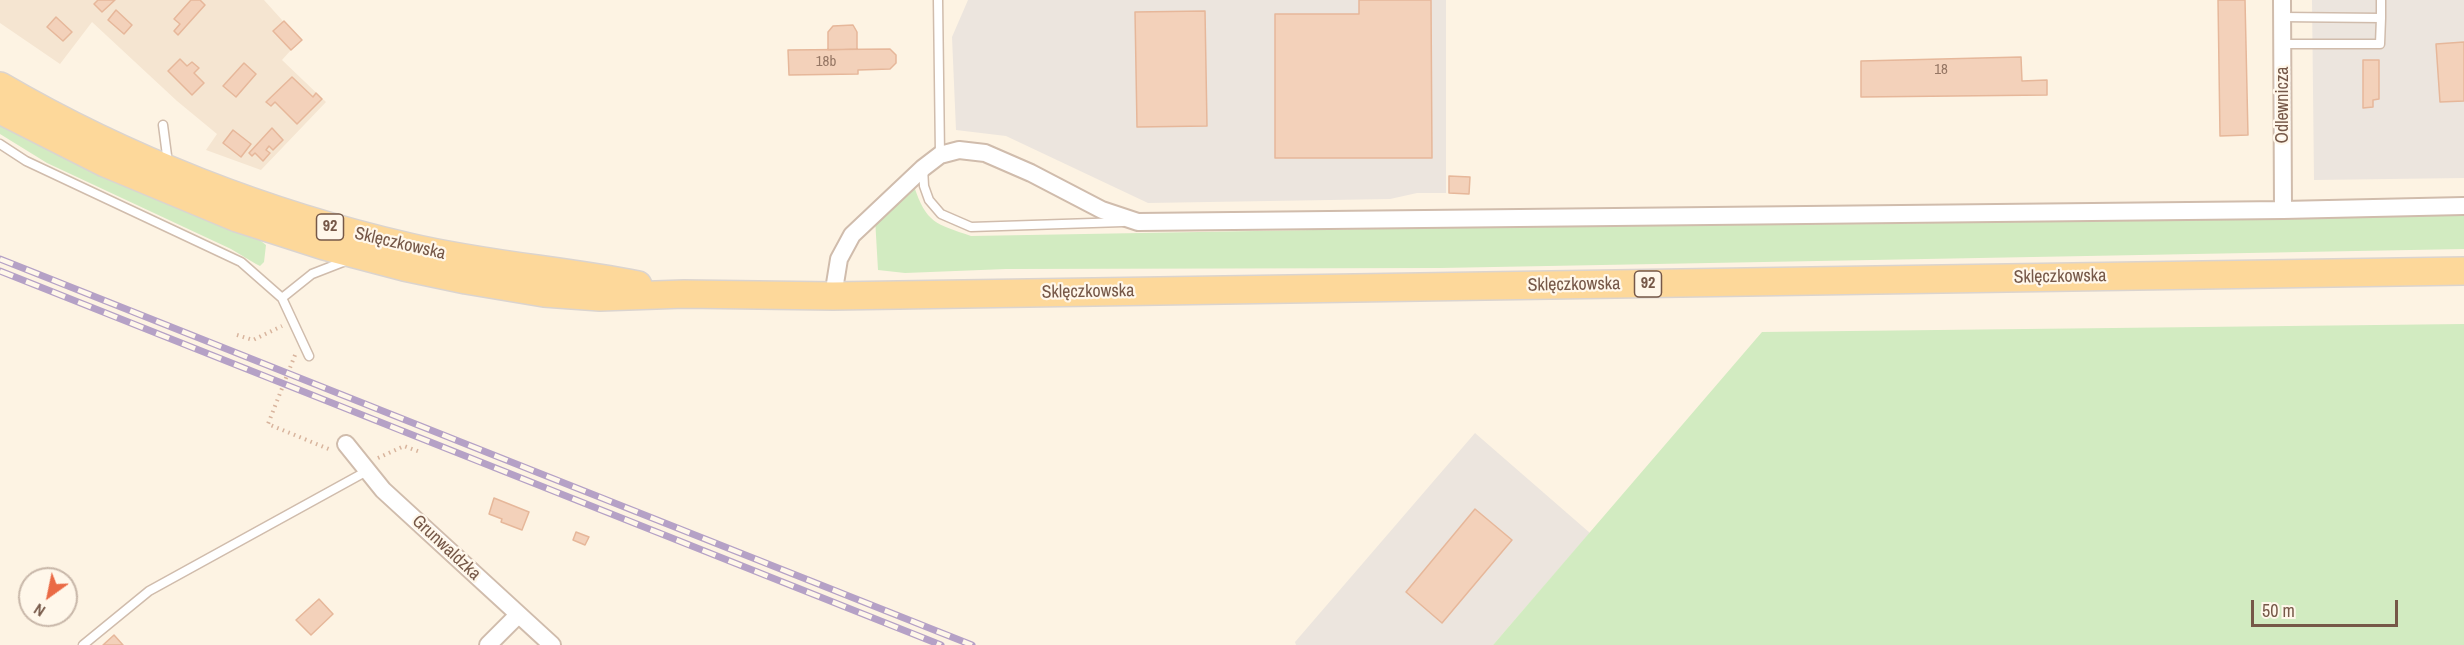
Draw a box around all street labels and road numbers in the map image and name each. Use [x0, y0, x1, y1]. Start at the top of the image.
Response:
street label: Odlewnicza [2272, 66, 2294, 144]
road number: 92 [316, 214, 344, 240]
street label: Sklęczkowska [352, 223, 448, 265]
street label: Sklęczkowska [2013, 265, 2107, 289]
road number: 92 [1634, 271, 1662, 297]
street label: Sklęczkowska [1527, 273, 1621, 297]
street label: Sklęczkowska [1041, 280, 1135, 304]
street label: Grunwaldzka [407, 511, 485, 585]

